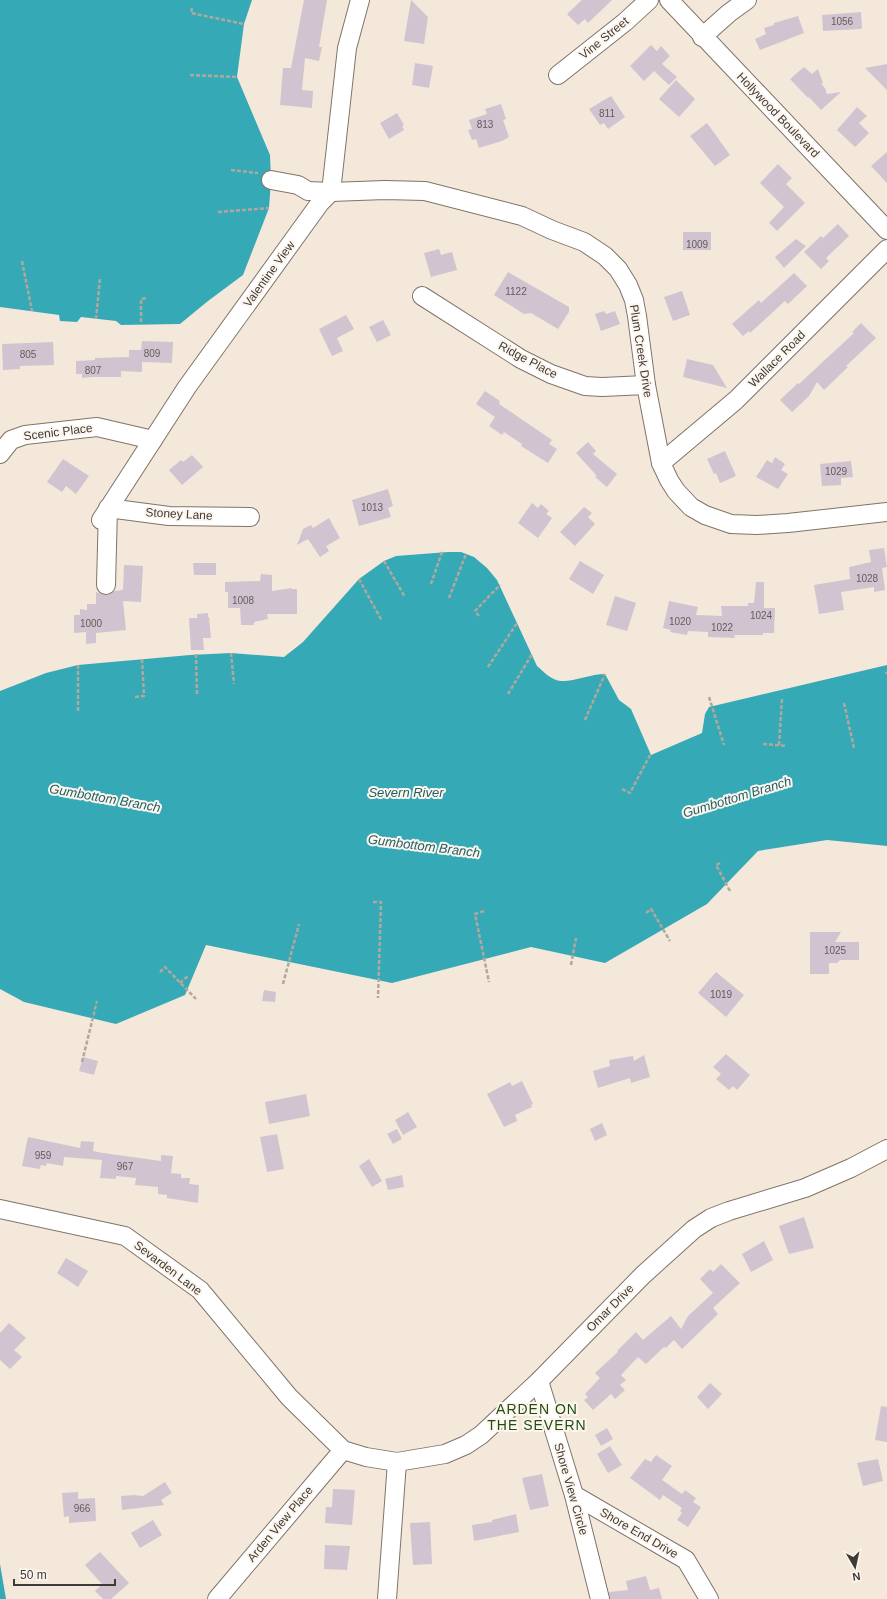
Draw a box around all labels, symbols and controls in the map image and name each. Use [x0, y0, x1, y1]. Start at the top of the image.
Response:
street label: Vine Street [577, 14, 632, 62]
house number: 1056 [831, 16, 854, 27]
street label: Hollywood Boulevard [734, 70, 822, 160]
house number: 811 [599, 108, 615, 119]
house number: 813 [477, 119, 494, 130]
street label: Valentine View [240, 238, 298, 310]
house number: 1009 [686, 239, 709, 250]
house number: 1122 [505, 286, 527, 297]
street label: Plum Creek Drive [627, 303, 655, 399]
street label: Wallace Road [746, 328, 808, 390]
street label: Ridge Place [496, 339, 560, 382]
house number: 809 [144, 348, 161, 359]
house number: 805 [20, 349, 37, 360]
house number: 807 [85, 365, 102, 376]
street label: Scenic Place [23, 421, 94, 443]
house number: 1029 [825, 466, 848, 477]
house number: 1013 [361, 502, 384, 513]
street label: Stoney Lane [145, 505, 213, 523]
house number: 1028 [856, 573, 879, 584]
house number: 1008 [232, 595, 255, 606]
house number: 1024 [750, 610, 773, 621]
house number: 1020 [669, 616, 692, 627]
house number: 1000 [80, 618, 103, 629]
house number: 1022 [711, 622, 734, 633]
water label: Gumbottom Branch [681, 773, 793, 821]
water label: Gumbottom Branch [48, 781, 162, 815]
water label: Severn River [368, 785, 444, 800]
water label: Gumbottom Branch [367, 832, 481, 860]
house number: 1025 [824, 945, 847, 956]
house number: 1019 [710, 989, 733, 1000]
house number: 959 [35, 1150, 52, 1161]
house number: 967 [117, 1161, 134, 1172]
street label: Sevarden Lane [131, 1238, 205, 1298]
street label: Omar Drive [583, 1281, 637, 1335]
district label: ARDEN ON THE SEVERN [487, 1401, 587, 1433]
street label: Shore View Circle [551, 1441, 591, 1537]
street label: Arden View Place [244, 1483, 316, 1565]
house number: 966 [74, 1503, 91, 1514]
street label: Shore End Drive [597, 1505, 681, 1561]
north arrow [835, 1547, 875, 1587]
scale bar [14, 1561, 115, 1587]
text: 50 m [20, 1568, 47, 1582]
text: N [852, 1570, 861, 1583]

